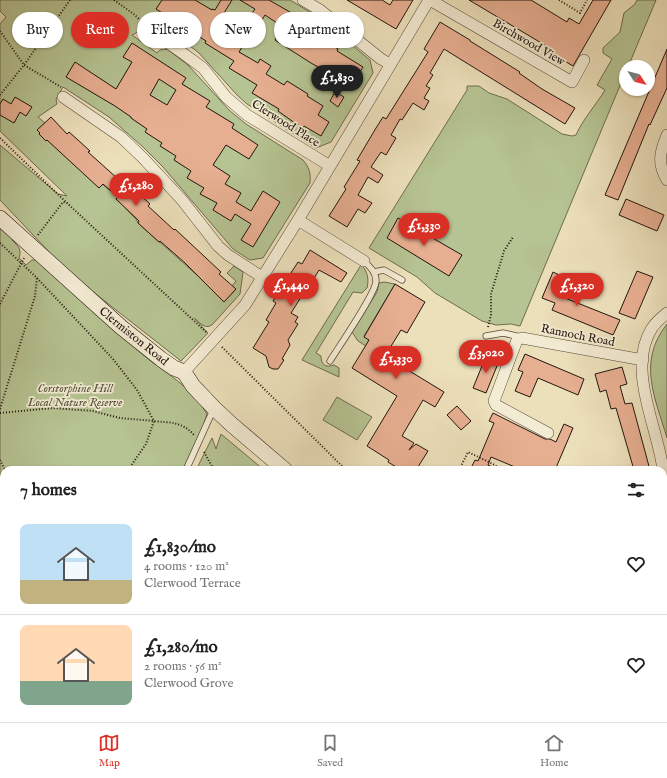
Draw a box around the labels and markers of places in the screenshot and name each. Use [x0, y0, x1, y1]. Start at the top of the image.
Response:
pin: £1,830 [304, 65, 370, 99]
pin: £1,280 [103, 173, 169, 207]
pin: £1,330 [391, 213, 457, 247]
pin: £1,440 [258, 273, 324, 307]
pin: £1,320 [544, 273, 610, 307]
pin: £3,020 [453, 340, 519, 374]
pin: £1,330 [363, 346, 429, 380]

